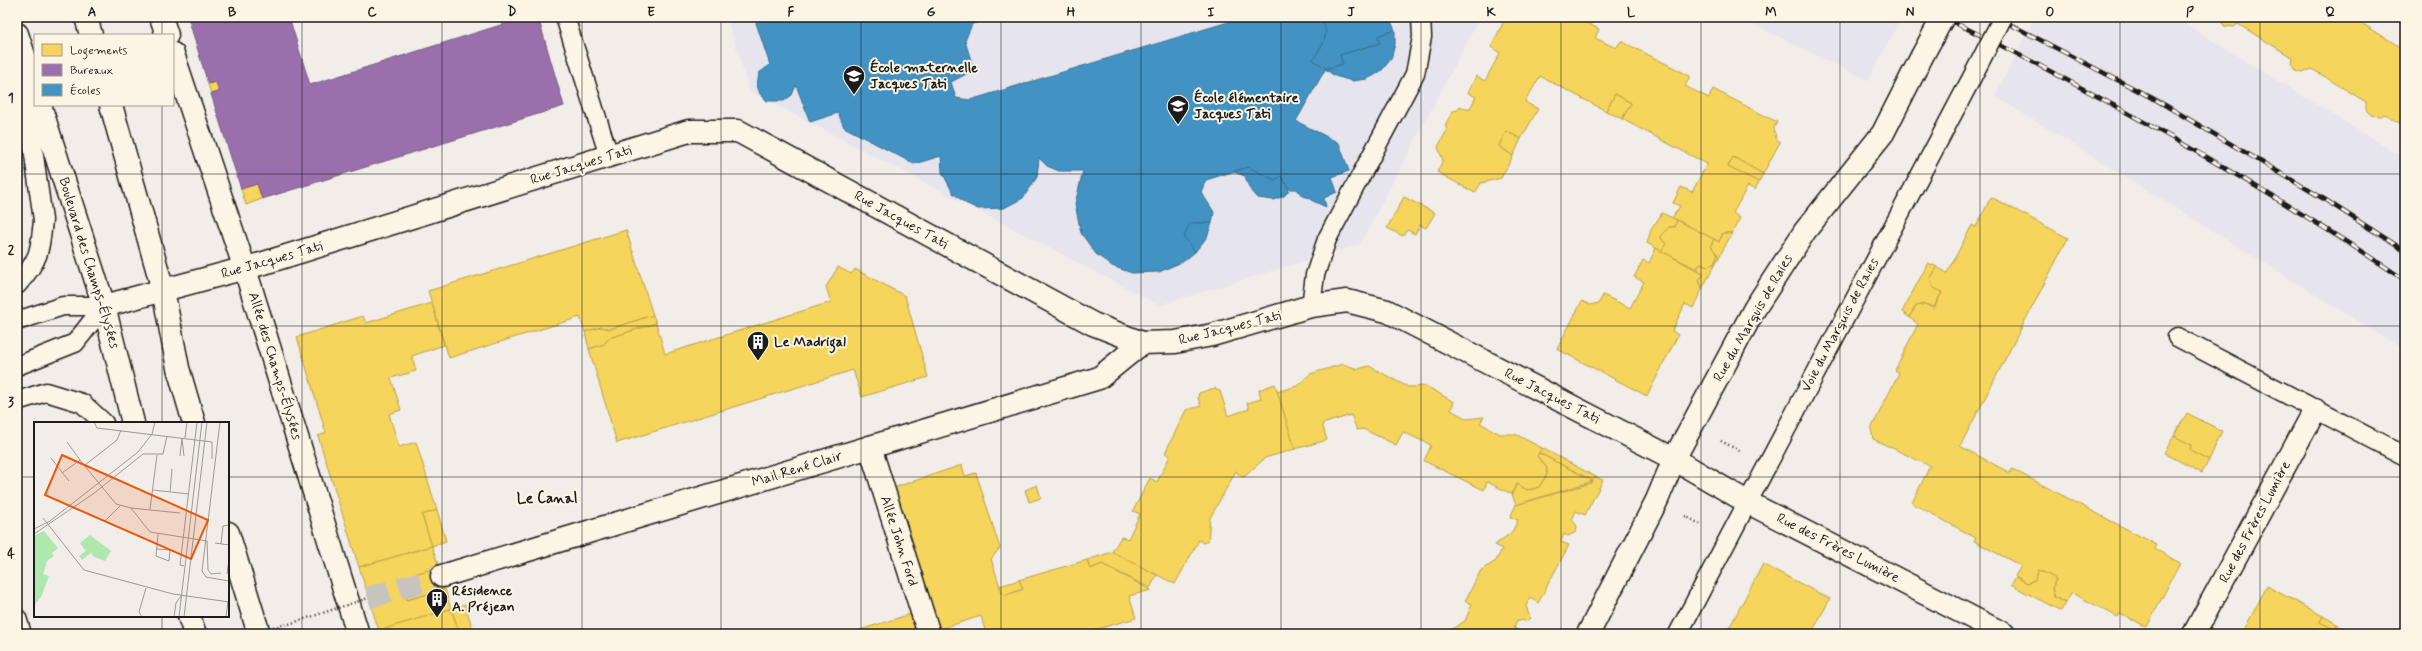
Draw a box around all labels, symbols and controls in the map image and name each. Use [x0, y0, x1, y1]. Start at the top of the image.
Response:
text: A [88, 4, 96, 21]
text: B [228, 4, 237, 21]
text: C [367, 4, 377, 21]
text: D [508, 4, 517, 21]
text: E [647, 4, 655, 21]
text: F [788, 4, 795, 21]
text: G [927, 4, 936, 21]
text: H [1067, 4, 1076, 21]
text: I [1208, 4, 1215, 21]
text: J [1347, 4, 1355, 21]
text: K [1486, 4, 1496, 21]
text: L [1627, 4, 1636, 21]
text: M [1765, 4, 1777, 21]
text: N [1906, 4, 1915, 21]
text: O [2046, 4, 2055, 21]
text: P [2186, 4, 2194, 21]
text: Q [2325, 4, 2335, 21]
legend [34, 34, 174, 106]
text: Logements [70, 43, 127, 60]
place label: École maternelle Jacques Tati [870, 59, 978, 93]
text: Bureaux [70, 63, 113, 79]
school or university icon: École maternelle Jacques Tati [841, 63, 867, 96]
text: Écoles [70, 83, 101, 99]
place label: École élémentaire Jacques Tati [1194, 89, 1299, 123]
text: 1 [8, 90, 14, 107]
school or university icon: École élémentaire Jacques Tati [1165, 93, 1191, 126]
street label: Rue Jacques Tati [528, 141, 634, 189]
street label: Boulevard des Champs-Élysées [54, 175, 124, 351]
street label: Rue Jacques Tati [851, 187, 951, 253]
street label: Rue Jacques Tati [219, 237, 325, 283]
text: 2 [8, 242, 15, 259]
street label: Rue du Marquis de Raies [1709, 251, 1797, 385]
street label: Voie du Marquis de Raies [1797, 255, 1883, 395]
street label: Allée des Champs-Élysées [244, 290, 306, 442]
street label: Rue Jacques Tati [1177, 307, 1283, 349]
building icon: Le Madrigal [745, 329, 771, 362]
place label: Le Madrigal [774, 333, 846, 354]
street label: Rue Jacques Tati [1501, 364, 1603, 428]
text: 3 [8, 394, 14, 411]
inset map [34, 422, 229, 617]
street label: Mail René Clair [749, 447, 845, 491]
street label: Rue des Frères Lumière [2215, 458, 2295, 586]
district label: Le Canal [517, 489, 578, 509]
street label: Allée John Ford [876, 493, 922, 589]
street label: Rue des Frères Lumière [1773, 509, 1903, 587]
text: 4 [7, 546, 15, 563]
place label: Résidence A. Préjean [452, 582, 515, 616]
building icon: Résidence A. Préjean [424, 586, 450, 619]

